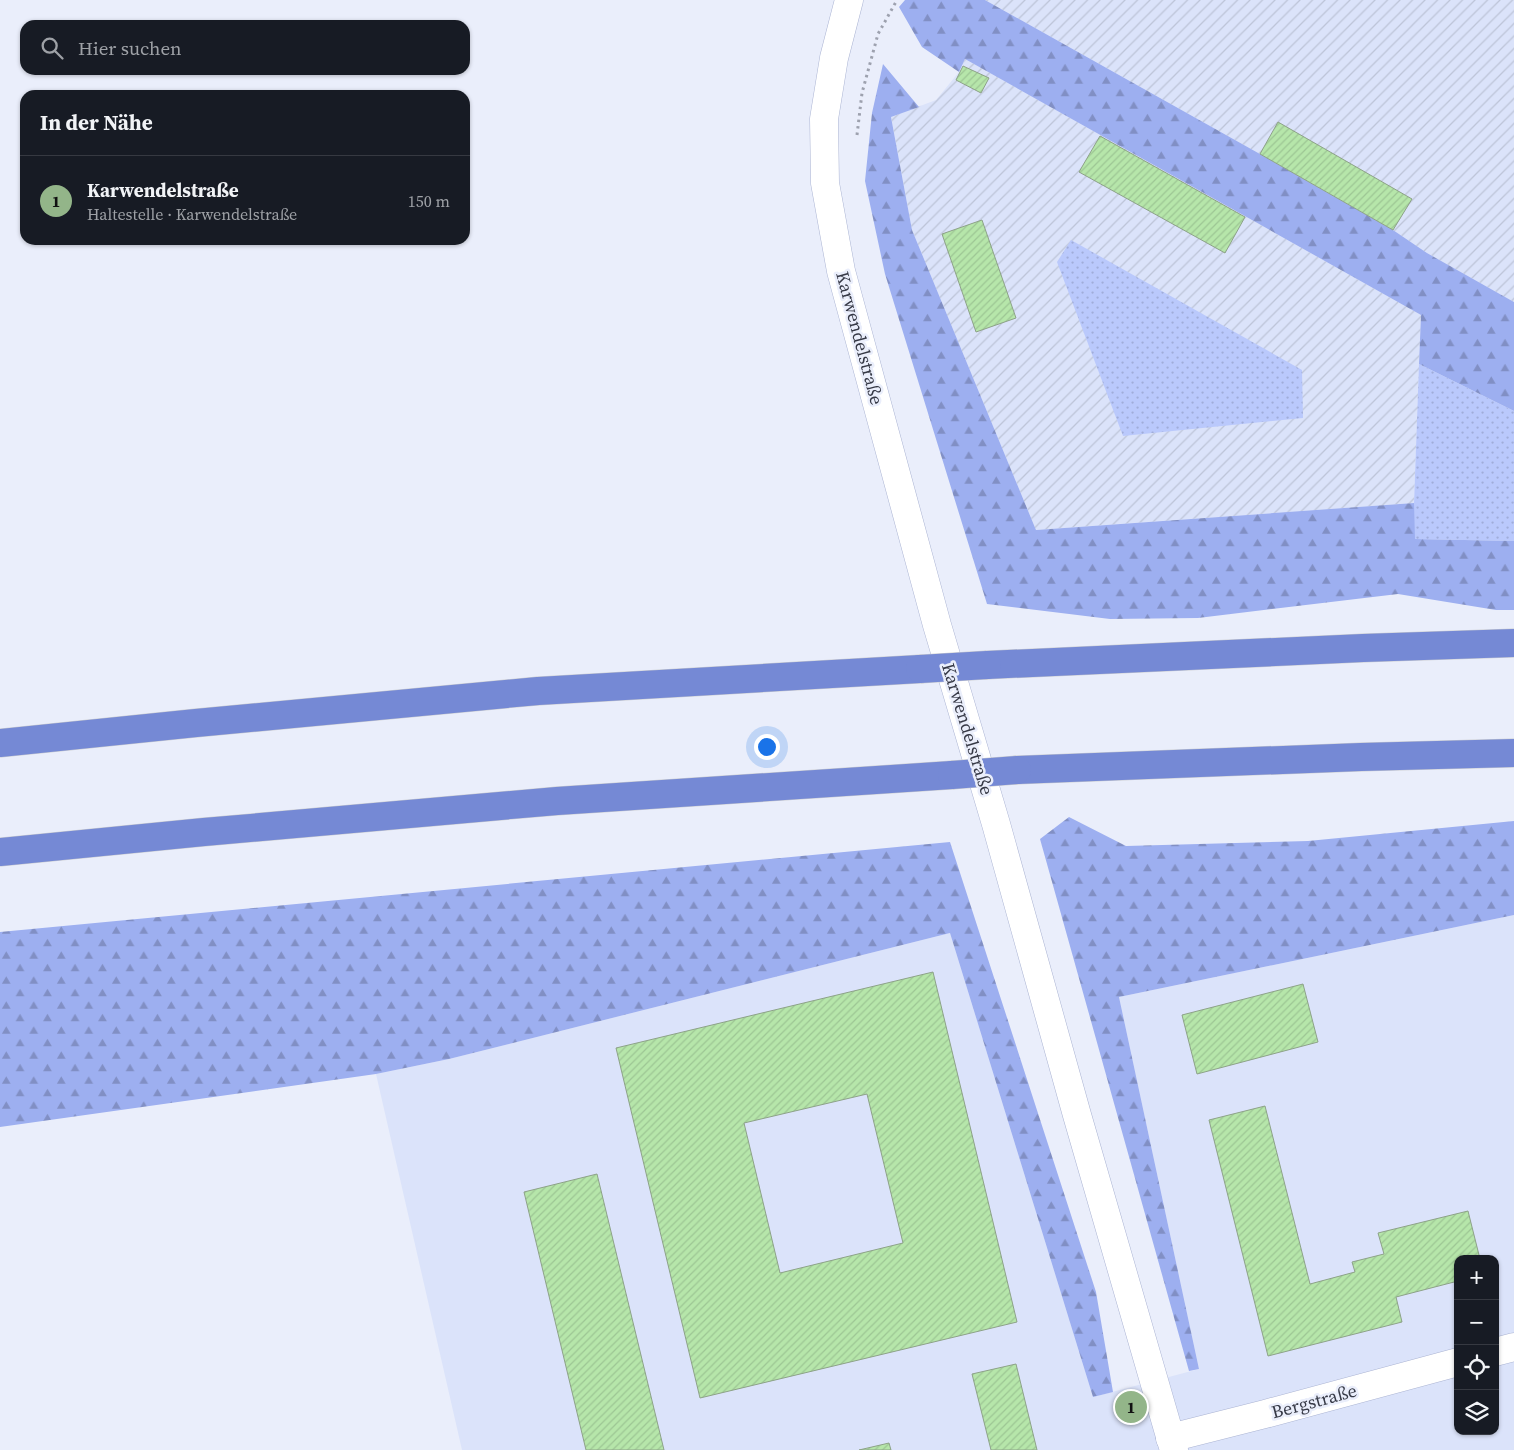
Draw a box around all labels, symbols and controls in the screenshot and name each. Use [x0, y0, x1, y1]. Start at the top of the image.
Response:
search box [20, 20, 470, 75]
icon: search [38, 34, 66, 62]
text: Hier suchen [78, 35, 182, 61]
text: In der Nähe [40, 108, 153, 137]
text: Karwendelstraße [87, 177, 239, 203]
text: 1 [52, 190, 60, 212]
text: 150 m [408, 190, 450, 212]
text: Haltestelle · Karwendelstraße [87, 203, 297, 225]
street label: Karwendelstraße [830, 269, 890, 407]
street label: Karwendelstraße [936, 660, 1000, 798]
your location [754, 734, 780, 760]
map controls [1454, 1255, 1499, 1435]
button: + [1454, 1255, 1499, 1300]
button: − [1454, 1300, 1499, 1345]
button: locate [1454, 1345, 1499, 1390]
street label: Bergstraße [1269, 1378, 1359, 1424]
pin: 1 [1115, 1388, 1147, 1426]
button: layers [1454, 1390, 1499, 1435]

